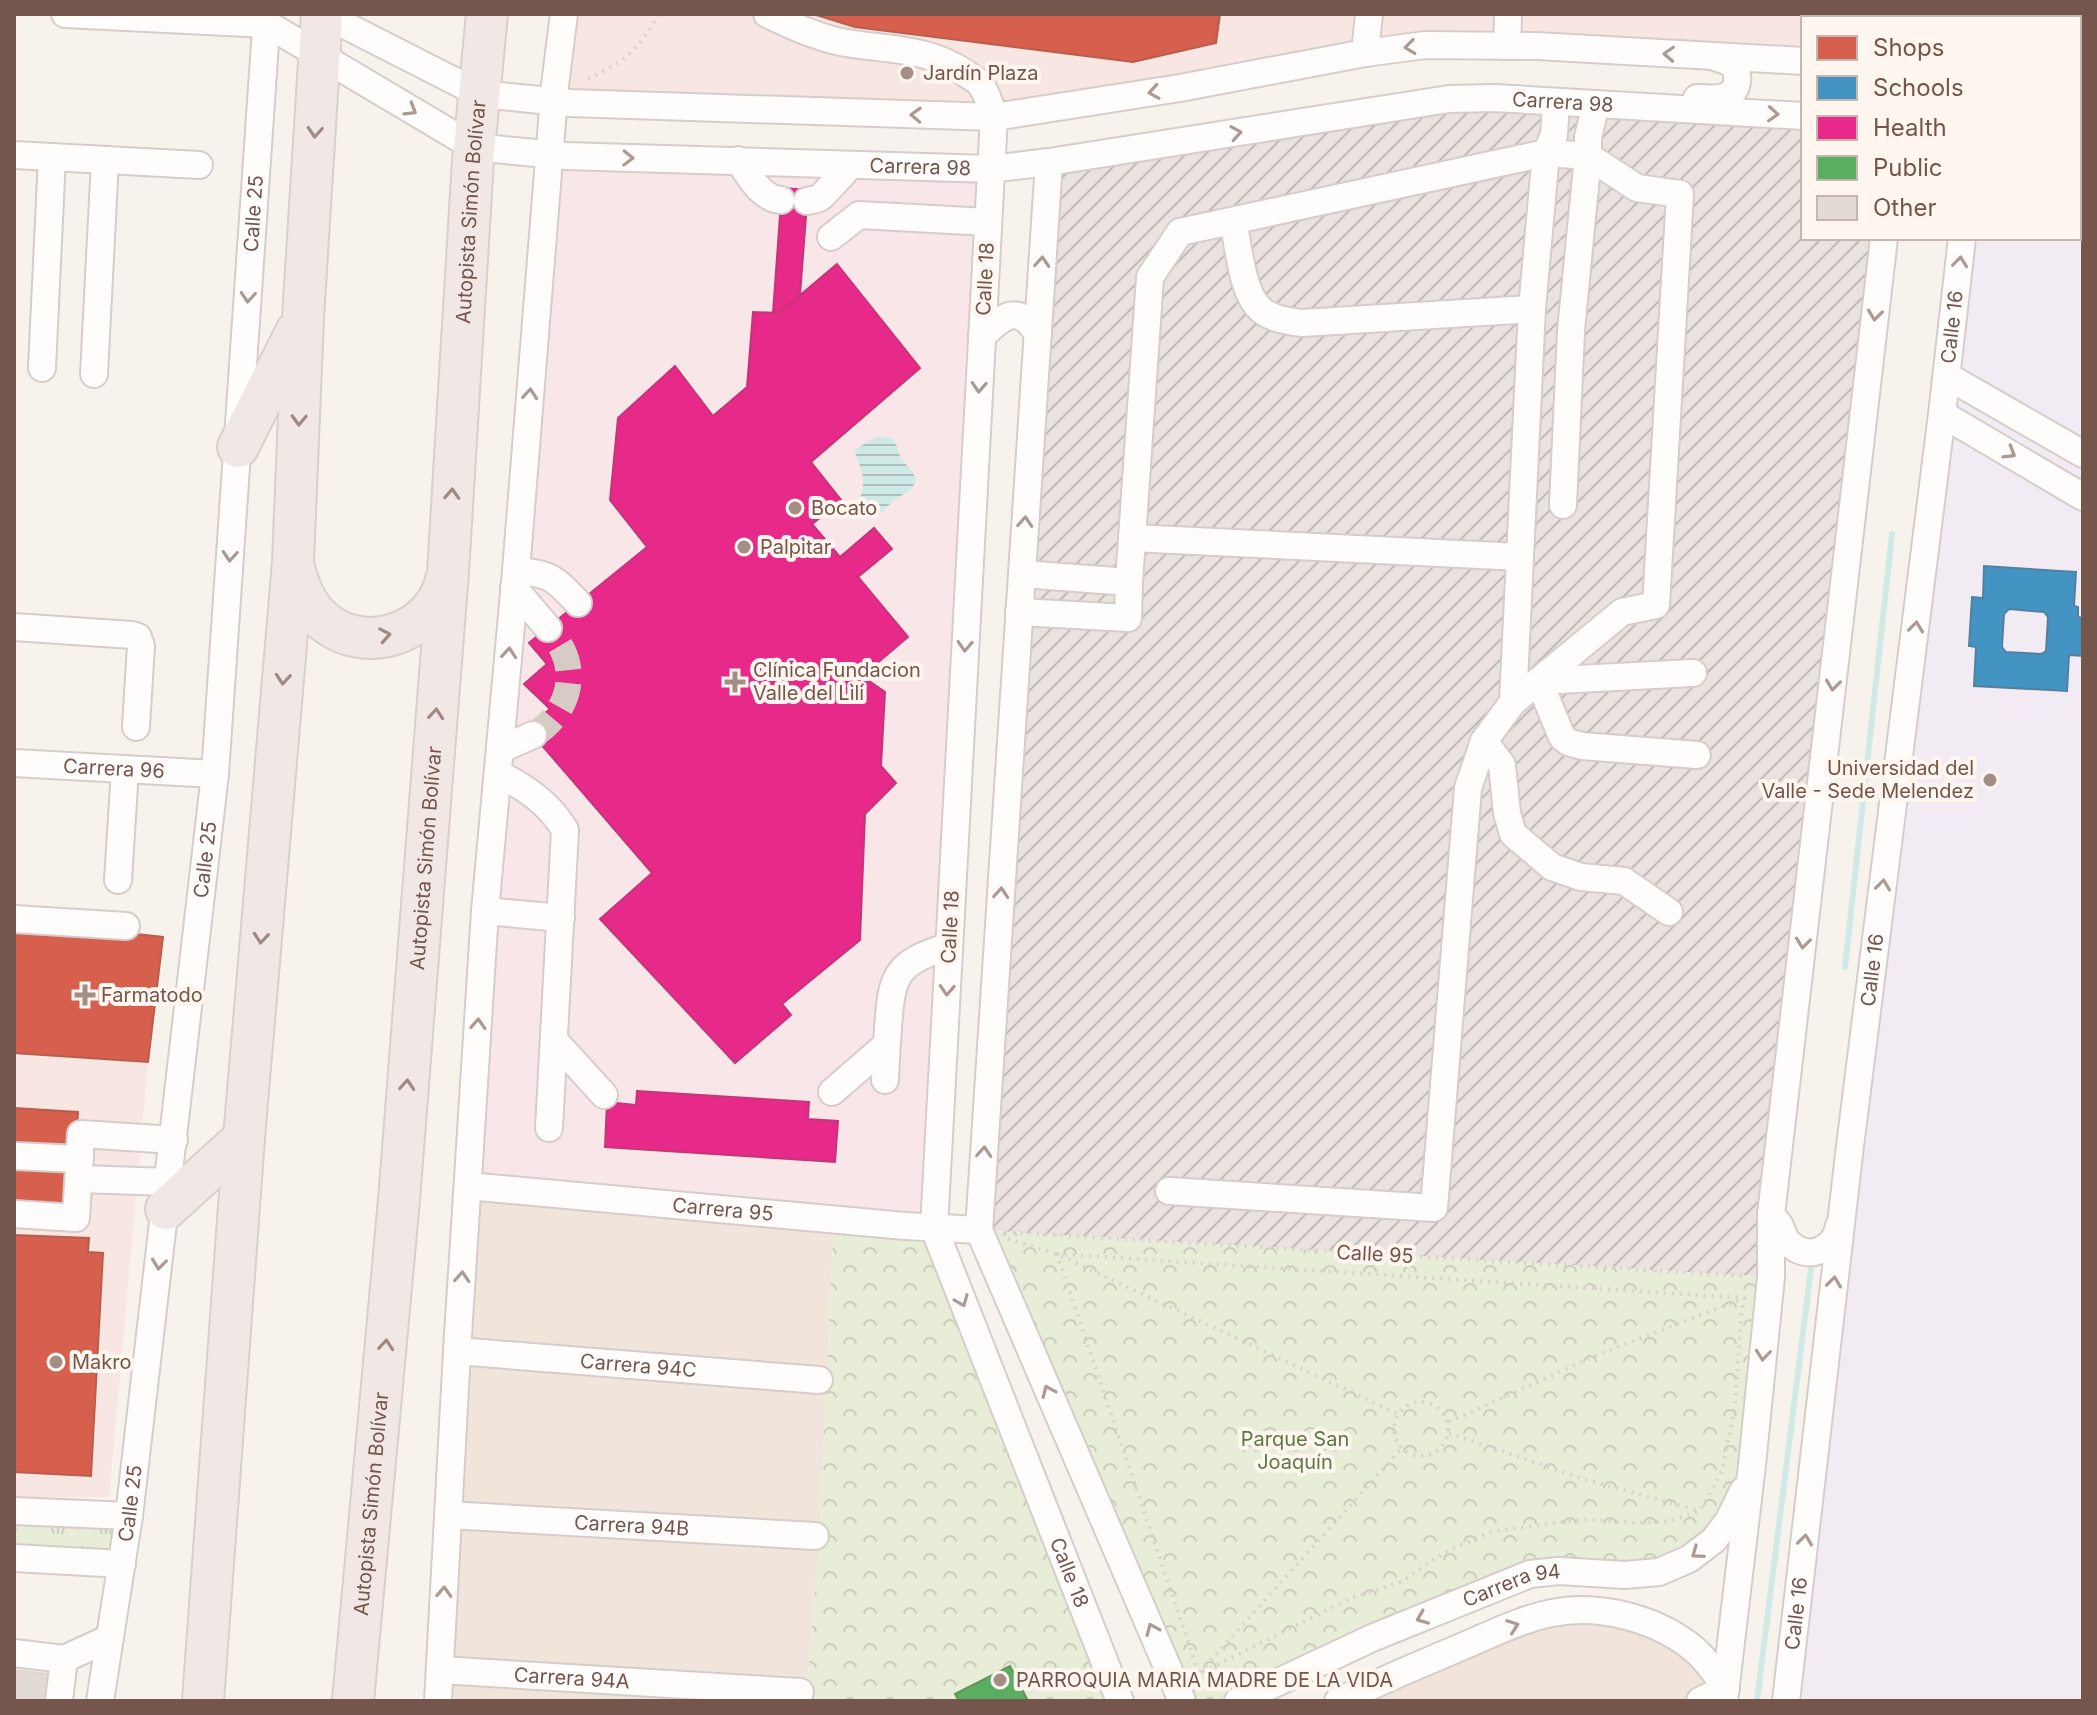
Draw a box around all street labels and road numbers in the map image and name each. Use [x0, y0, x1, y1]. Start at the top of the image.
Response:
street label: Carrera 98 [1511, 87, 1614, 117]
street label: Autopista Simón Bolívar [451, 98, 491, 324]
street label: Carrera 98 [869, 153, 972, 180]
street label: Calle 25 [239, 174, 268, 253]
street label: Calle 18 [971, 242, 999, 316]
street label: Calle 16 [1936, 289, 1968, 365]
street label: Autopista Simón Bolívar [405, 745, 446, 971]
street label: Carrera 96 [62, 754, 165, 783]
street label: Calle 25 [189, 820, 221, 899]
street label: Calle 18 [936, 890, 964, 964]
street label: Calle 16 [1856, 932, 1889, 1008]
street label: Carrera 95 [671, 1193, 775, 1226]
street label: Calle 95 [1336, 1240, 1414, 1268]
street label: Carrera 94C [579, 1349, 698, 1382]
street label: Autopista Simón Bolívar [349, 1390, 393, 1617]
street label: Calle 25 [113, 1464, 147, 1543]
street label: Carrera 94B [573, 1510, 690, 1541]
street label: Calle 18 [1045, 1534, 1094, 1611]
street label: Carrera 94 [1459, 1559, 1562, 1612]
street label: Calle 16 [1780, 1576, 1812, 1651]
street label: Carrera 94A [513, 1663, 631, 1694]

